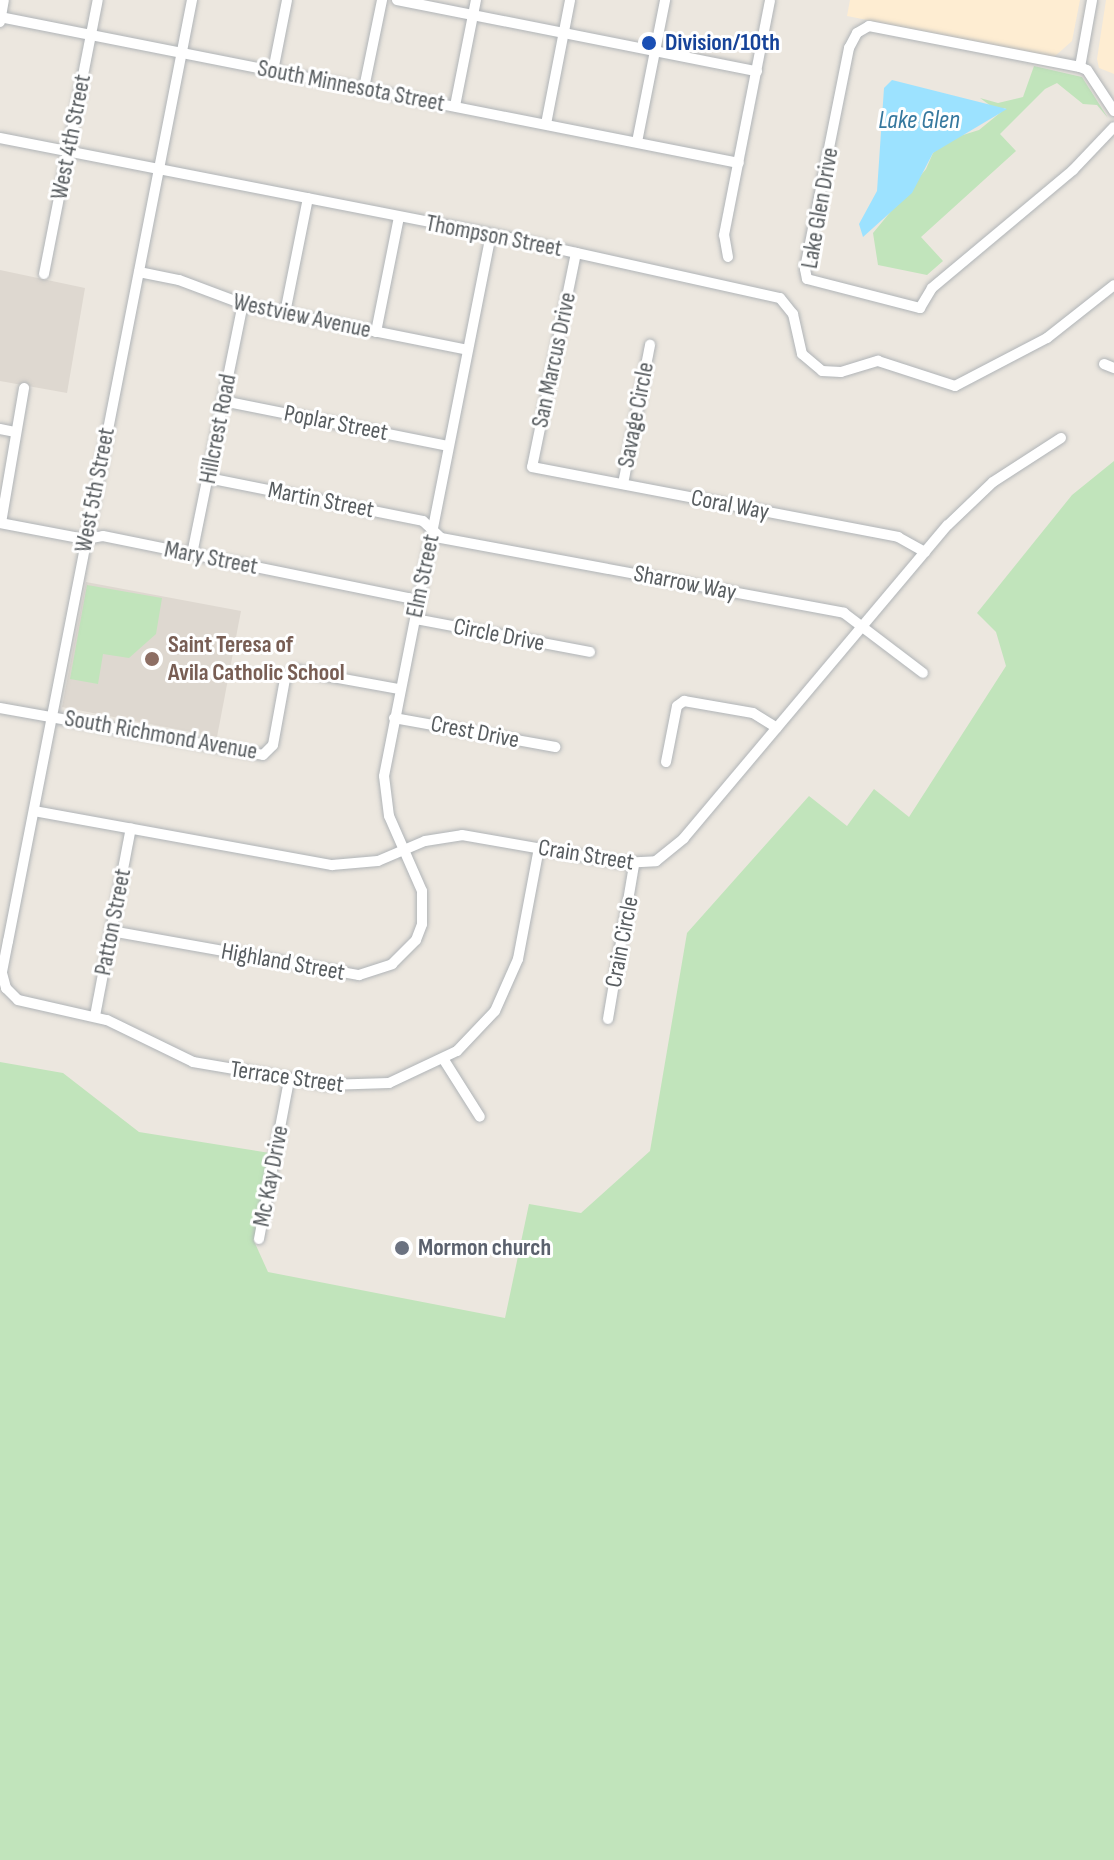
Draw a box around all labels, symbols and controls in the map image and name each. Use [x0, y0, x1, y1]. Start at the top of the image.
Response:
place label: Division/10th [665, 29, 780, 57]
marker: Division/10th [640, 34, 658, 52]
street label: South Minnesota Street [255, 54, 447, 118]
street label: West 4th Street [45, 72, 97, 202]
water label: Lake Glen [878, 105, 960, 137]
street label: Lake Glen Drive [795, 145, 845, 271]
street label: Thompson Street [423, 209, 565, 263]
street label: Westview Avenue [230, 287, 374, 345]
street label: San Marcus Drive [526, 290, 582, 430]
street label: Savage Circle [612, 360, 660, 470]
street label: Hillcrest Road [193, 372, 243, 486]
street label: Poplar Street [282, 399, 390, 447]
street label: West 5th Street [69, 425, 121, 555]
street label: Martin Street [266, 476, 376, 524]
street label: Coral Way [689, 483, 771, 527]
street label: Elm Street [400, 532, 446, 620]
street label: Mary Street [162, 535, 260, 581]
street label: Sharrow Way [631, 559, 739, 607]
street label: Circle Drive [451, 612, 547, 658]
place label: Saint Teresa of Avila Catholic School [168, 631, 345, 687]
marker: Saint Teresa of Avila Catholic School [143, 650, 161, 668]
street label: South Richmond Avenue [62, 704, 260, 766]
street label: Crest Drive [428, 709, 522, 755]
street label: Crain Street [536, 833, 636, 877]
street label: Patton Street [89, 866, 137, 978]
street label: Crain Circle [599, 894, 645, 990]
street label: Highland Street [219, 937, 347, 987]
street label: Terrace Street [229, 1055, 345, 1099]
street label: Mc Kay Drive [247, 1123, 295, 1229]
place label: Mormon church [418, 1234, 551, 1262]
marker: Mormon church [393, 1239, 411, 1257]

